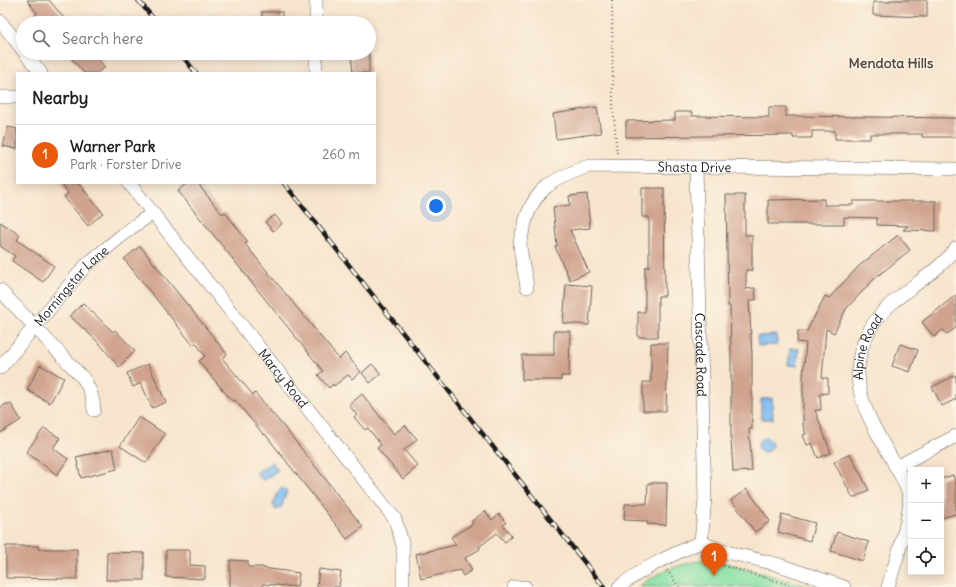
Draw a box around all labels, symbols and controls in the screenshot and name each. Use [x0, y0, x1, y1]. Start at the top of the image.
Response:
search box [16, 16, 376, 60]
icon: search [30, 27, 52, 49]
text: Search here [62, 29, 143, 48]
district label: Mendota Hills [849, 54, 934, 72]
text: Nearby [32, 87, 88, 109]
text: Warner Park [70, 137, 155, 156]
text: 1 [42, 146, 48, 163]
text: 260 m [322, 146, 360, 163]
text: Park · Forster Drive [70, 156, 182, 173]
street label: Shasta Drive [657, 158, 731, 176]
your location [426, 196, 446, 216]
street label: Morningstar Lane [30, 242, 112, 329]
street label: Alpine Road [849, 310, 887, 381]
street label: Cascade Road [691, 313, 711, 397]
street label: Marcy Road [255, 345, 312, 411]
map controls [908, 467, 944, 575]
button: + [908, 467, 944, 503]
button: − [908, 503, 944, 539]
button: locate [908, 539, 944, 575]
pin: 1 [701, 543, 727, 576]

